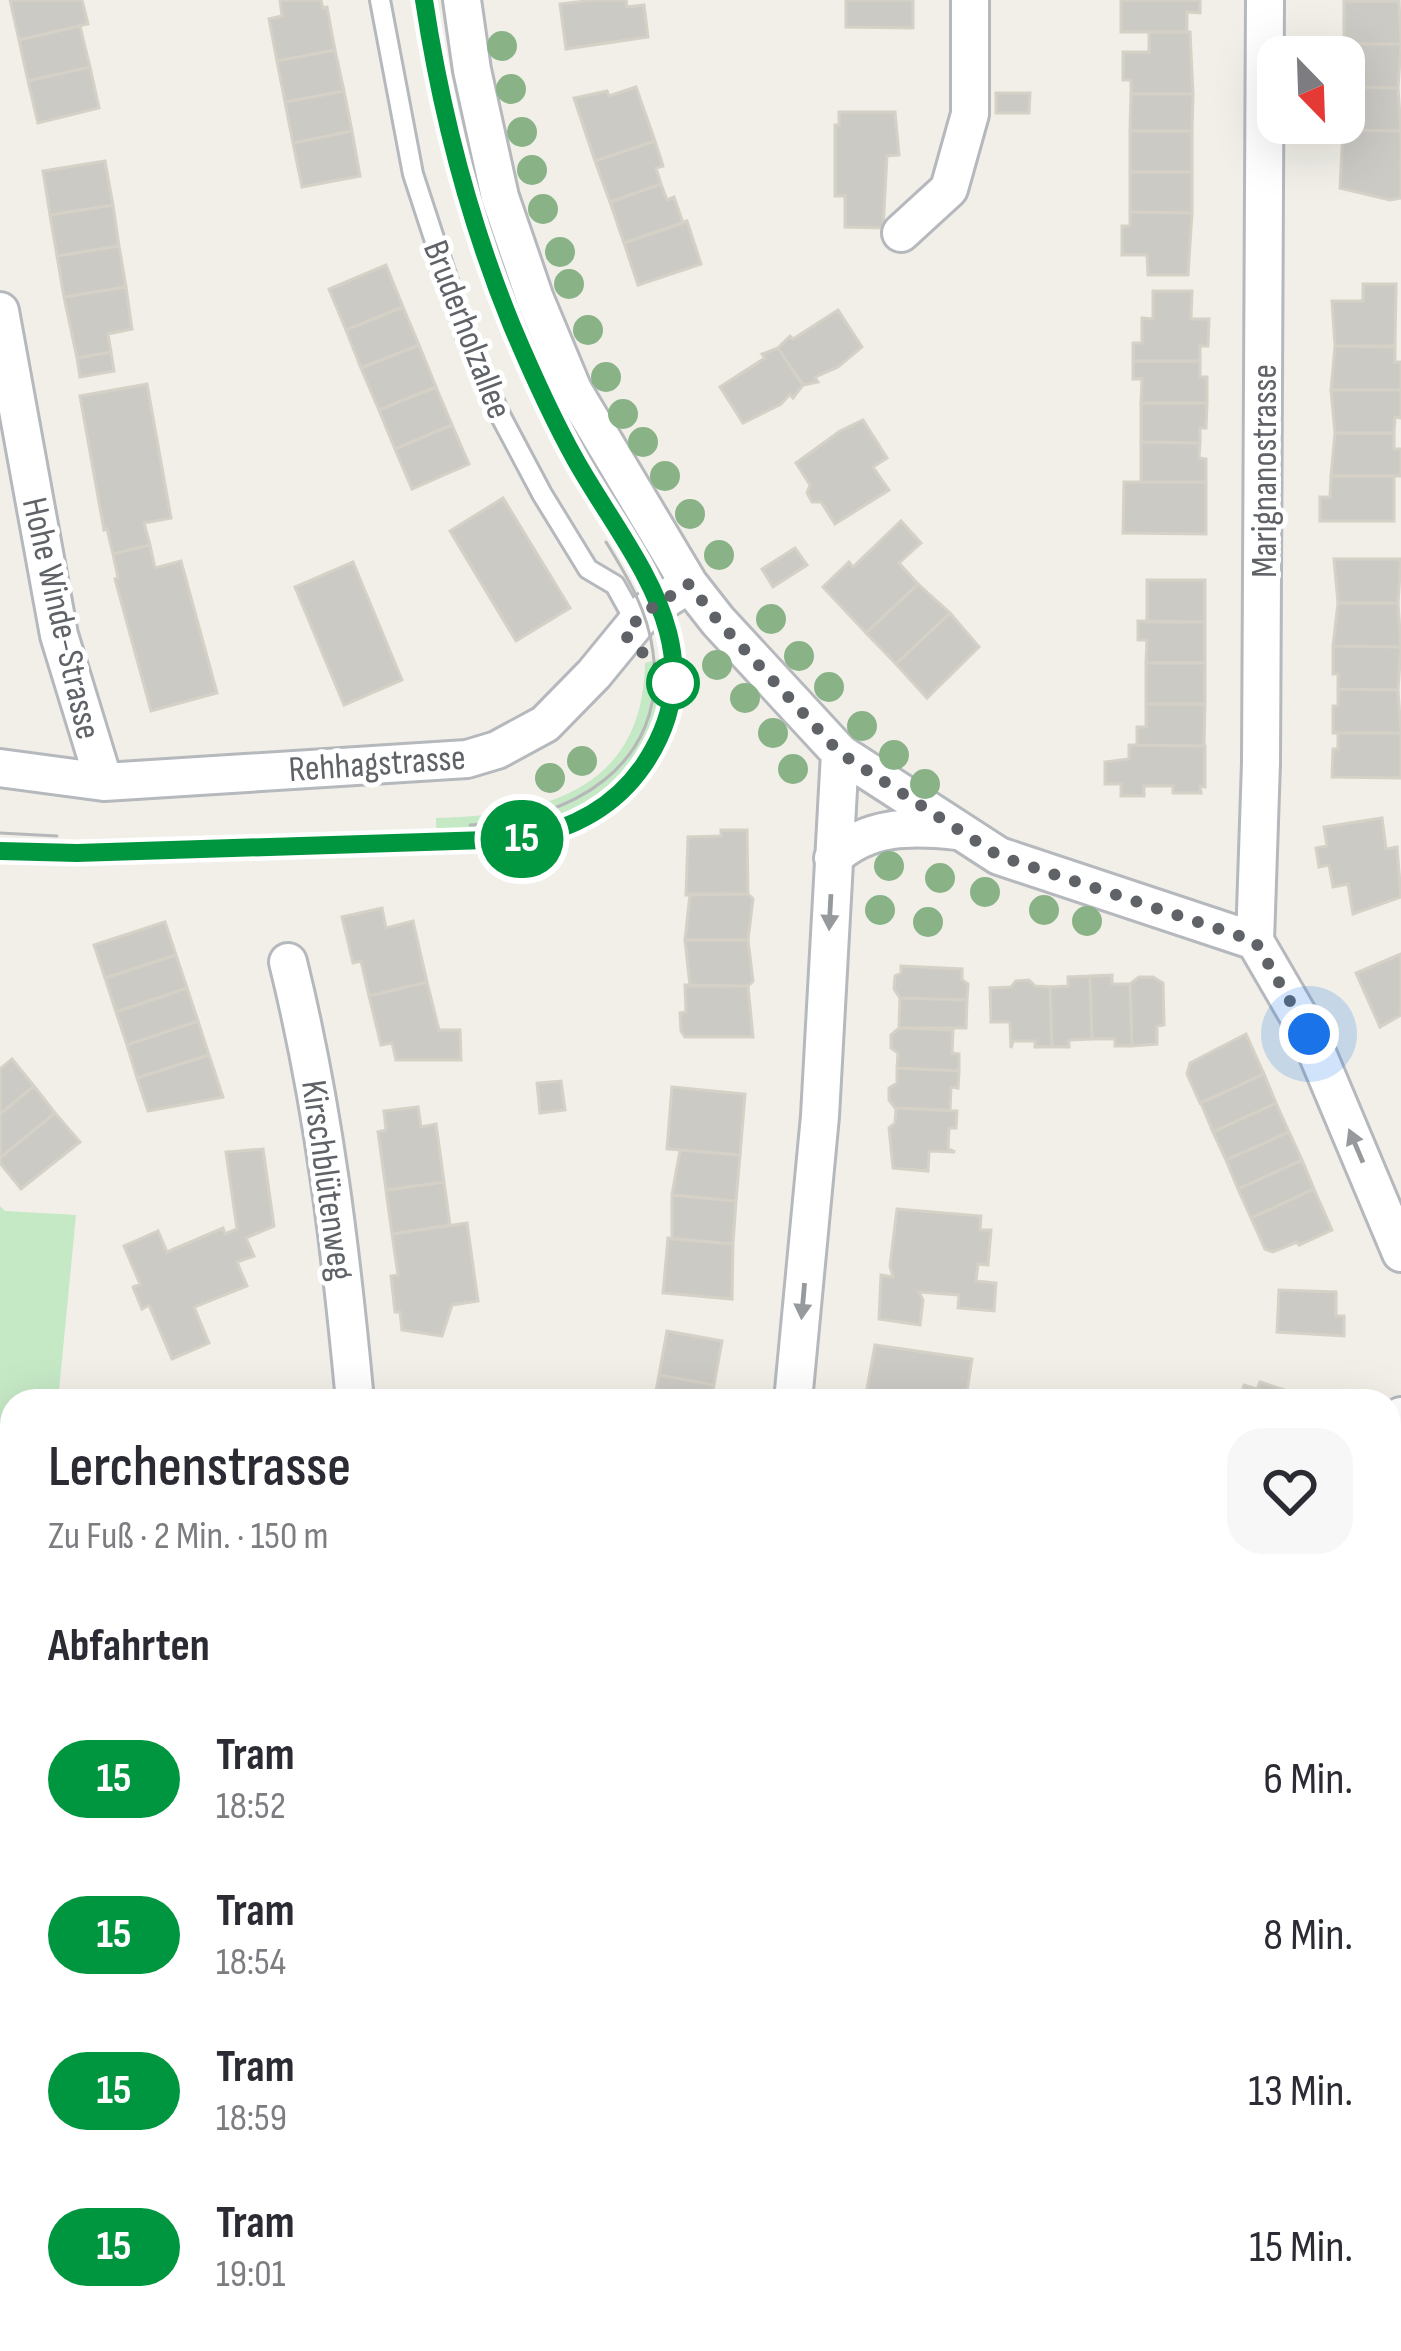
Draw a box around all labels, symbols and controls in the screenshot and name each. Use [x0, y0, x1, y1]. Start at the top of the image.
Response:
north arrow [1257, 36, 1365, 144]
map controls [1257, 36, 1365, 144]
street label: Bruderholzallee [413, 235, 520, 425]
street label: Marignanostrasse [1244, 364, 1287, 578]
street label: Hohe Winde-Strasse [12, 494, 109, 744]
unlabelled marker [648, 658, 698, 708]
street label: Rehhagstrasse [287, 737, 467, 792]
line badge: 15 [468, 800, 576, 878]
text: 15 [505, 813, 540, 864]
one-way arrow [820, 894, 839, 932]
your location [1279, 1004, 1339, 1064]
street label: Kirschblütenweg [291, 1077, 362, 1283]
one-way arrow [1346, 1127, 1365, 1163]
one-way arrow [793, 1283, 812, 1320]
button: heart [1227, 1428, 1353, 1554]
text: Lerchenstrasse [48, 1434, 351, 1502]
text: Zu Fuß · 2 Min. · 150 m [48, 1513, 329, 1560]
text: Abfahrten [48, 1619, 210, 1674]
text: Tram [216, 1728, 295, 1783]
text: 6 Min. [1263, 1752, 1353, 1807]
text: 15 [97, 1753, 132, 1804]
text: 18:52 [216, 1783, 286, 1830]
text: Tram [216, 1884, 295, 1939]
text: 8 Min. [1263, 1908, 1353, 1963]
text: 15 [97, 1909, 132, 1960]
text: 18:54 [216, 1939, 286, 1986]
text: Tram [216, 2040, 295, 2095]
text: 13 Min. [1248, 2064, 1353, 2119]
text: 15 [97, 2065, 132, 2116]
text: 18:59 [216, 2095, 287, 2142]
text: Tram [216, 2196, 295, 2251]
text: 15 Min. [1249, 2220, 1353, 2275]
text: 15 [97, 2221, 132, 2272]
text: 19:01 [216, 2251, 285, 2298]

